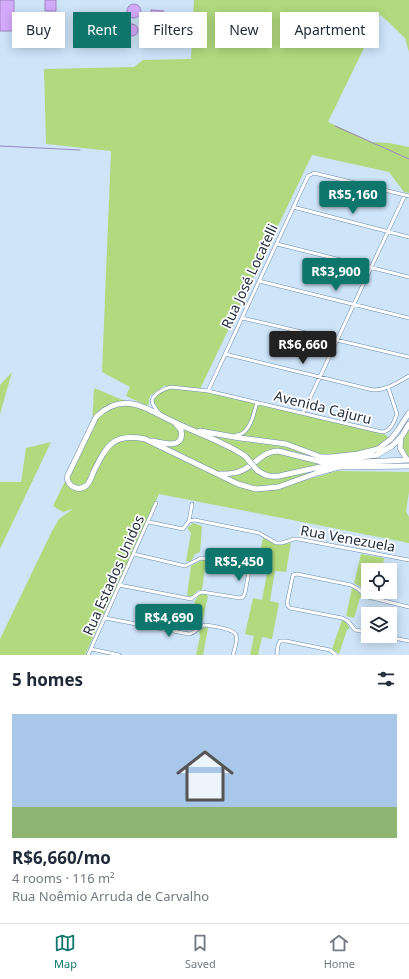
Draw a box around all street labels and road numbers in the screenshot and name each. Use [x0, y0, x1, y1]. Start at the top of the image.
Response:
street label: Rua José Locatelli [216, 221, 282, 331]
street label: Avenida Cajuru [272, 386, 374, 428]
street label: Rua Estados Unidos [78, 512, 148, 638]
street label: Rua Venezuela [299, 520, 397, 556]

